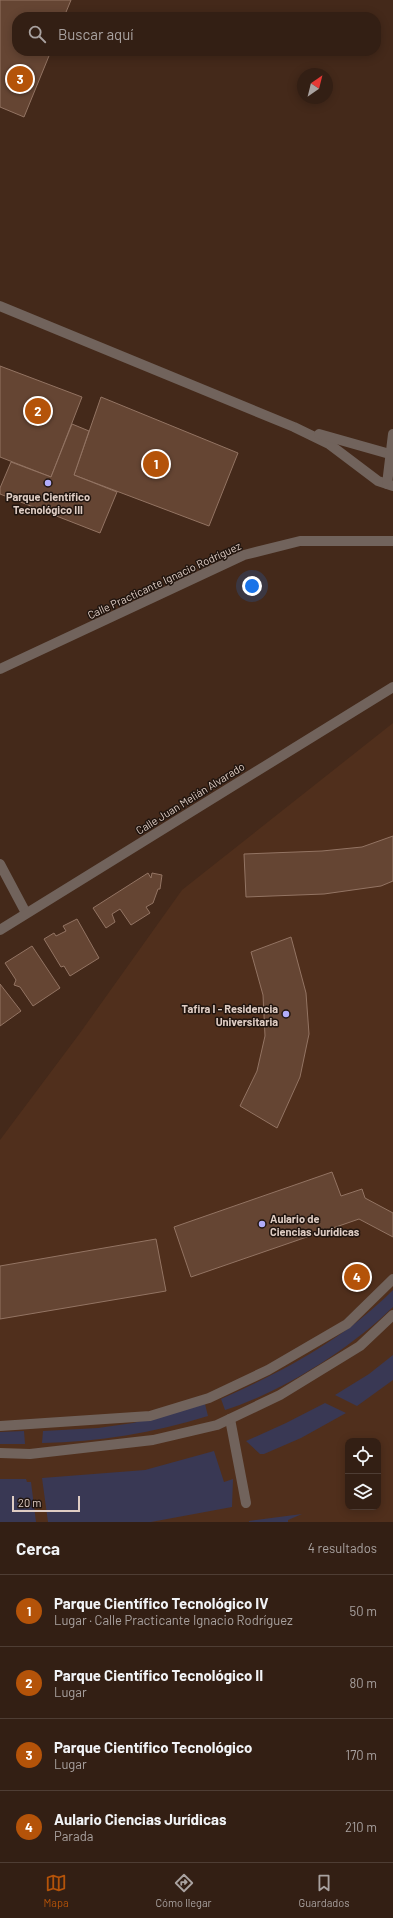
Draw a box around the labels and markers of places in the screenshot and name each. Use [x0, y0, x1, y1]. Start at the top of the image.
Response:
pin: 3 [7, 64, 33, 94]
pin: 2 [25, 396, 51, 426]
pin: 1 [143, 449, 169, 479]
marker: Parque Científico Tecnológico III [43, 478, 53, 488]
place label: Parque Científico Tecnológico III [6, 490, 90, 516]
place label: Tafira I - Residencia Universitaria [181, 1002, 278, 1028]
marker: Tafira I - Residencia Universitaria [281, 1009, 291, 1019]
place label: Aulario de Ciencias Jurídicas [270, 1212, 360, 1238]
marker: Aulario de Ciencias Jurídicas [257, 1219, 267, 1229]
pin: 4 [344, 1262, 370, 1292]

